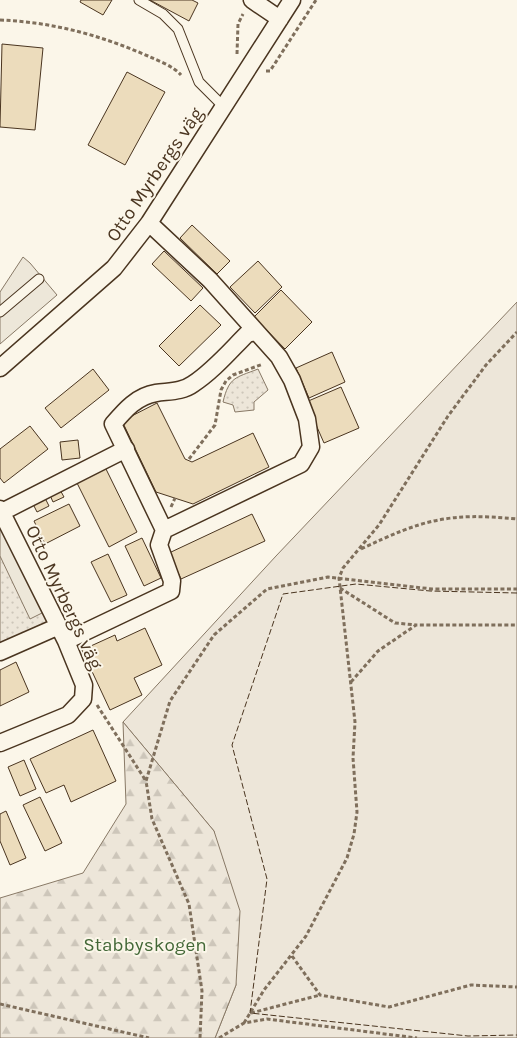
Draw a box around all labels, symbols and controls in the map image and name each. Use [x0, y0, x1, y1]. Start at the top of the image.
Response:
street label: Otto Myrbergs väg [102, 103, 208, 246]
street label: Otto Myrbergs väg [21, 522, 107, 673]
park label: Stabbyskogen [83, 934, 207, 956]

